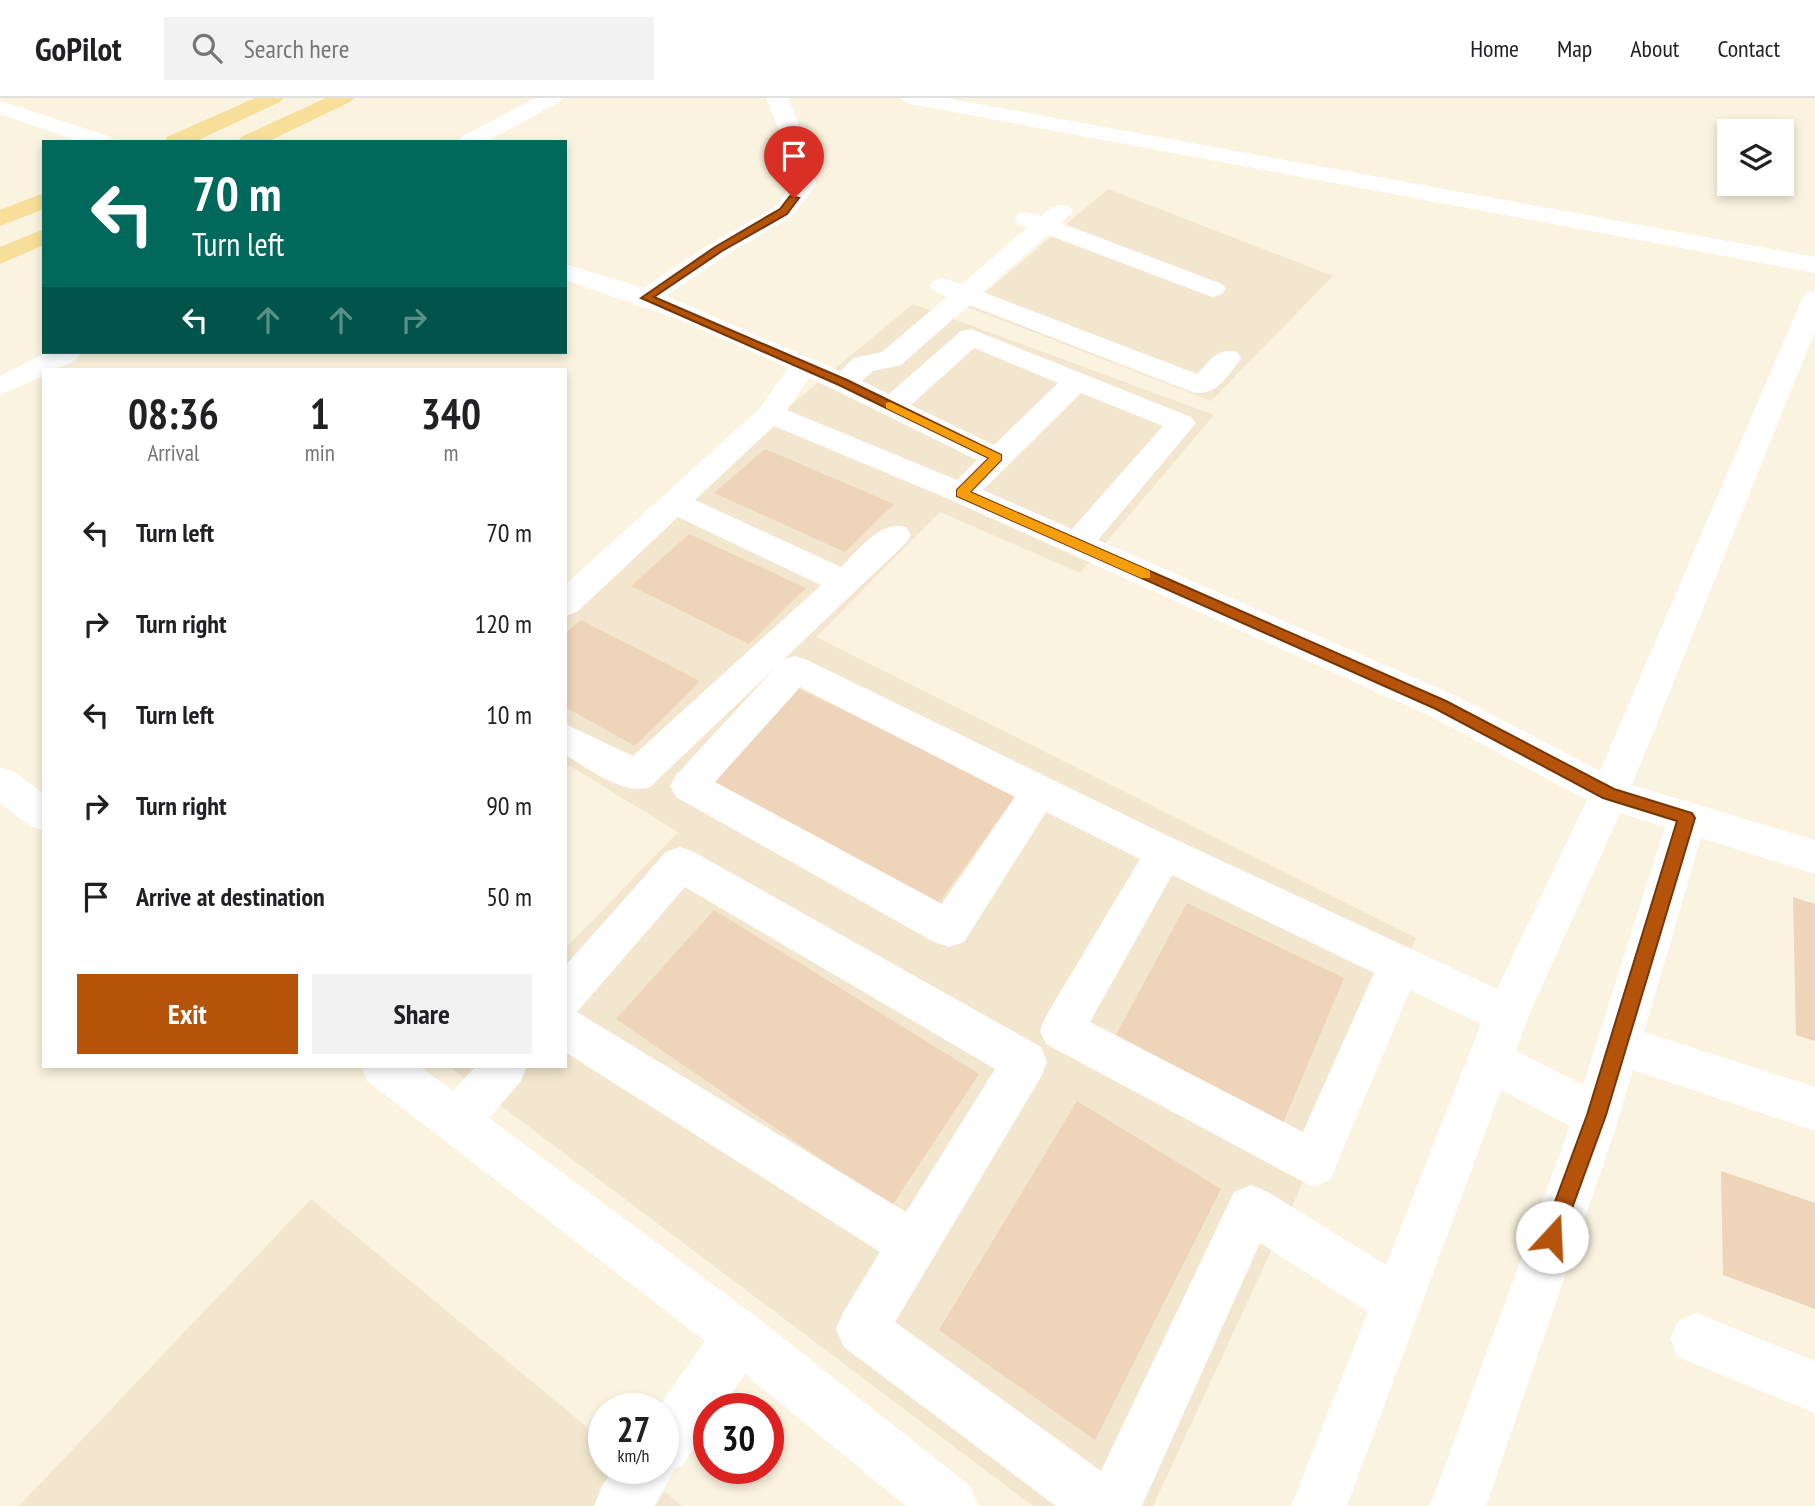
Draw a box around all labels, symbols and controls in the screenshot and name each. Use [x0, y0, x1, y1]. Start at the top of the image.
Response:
search box [164, 17, 654, 80]
text: GoPilot [35, 27, 122, 70]
icon: search [188, 29, 226, 67]
text: Search here [244, 32, 349, 65]
text: Home [1470, 33, 1519, 64]
text: Map [1557, 33, 1592, 64]
text: About [1630, 33, 1679, 64]
text: Contact [1717, 33, 1780, 64]
map controls [1717, 119, 1794, 196]
button: layers [1717, 119, 1794, 196]
pin [764, 126, 824, 198]
icon: arrive [775, 137, 813, 175]
text: 70 m [192, 161, 281, 225]
icon: left [77, 168, 168, 259]
text: Turn left [192, 223, 284, 265]
icon: left [176, 301, 214, 339]
icon: ahead [249, 301, 287, 339]
icon: ahead [322, 301, 360, 339]
icon: right [395, 301, 433, 339]
text: 08:36 [128, 386, 219, 441]
text: 1 [310, 386, 330, 441]
text: 340 [421, 386, 481, 441]
text: Arrival [147, 438, 199, 467]
text: min [305, 438, 335, 467]
text: m [443, 438, 458, 467]
icon: left [77, 514, 115, 552]
text: Turn left [136, 516, 214, 549]
text: 70 m [486, 516, 532, 549]
icon: right [77, 605, 115, 643]
text: Turn right [136, 607, 227, 640]
text: 120 m [474, 607, 532, 640]
icon: left [77, 696, 115, 734]
text: Turn left [136, 698, 214, 731]
text: 10 m [486, 698, 532, 731]
icon: right [77, 787, 115, 825]
text: Turn right [136, 789, 227, 822]
text: 90 m [486, 789, 532, 822]
icon: arrive [77, 878, 115, 916]
text: Arrive at destination [136, 880, 325, 913]
text: 50 m [486, 880, 532, 913]
button: Exit [77, 974, 298, 1054]
button: Share [312, 974, 532, 1054]
position arrow [1515, 1200, 1589, 1274]
speed limit sign: 30 [693, 1393, 784, 1484]
text: 27 [617, 1406, 650, 1452]
text: km/h [618, 1444, 649, 1467]

